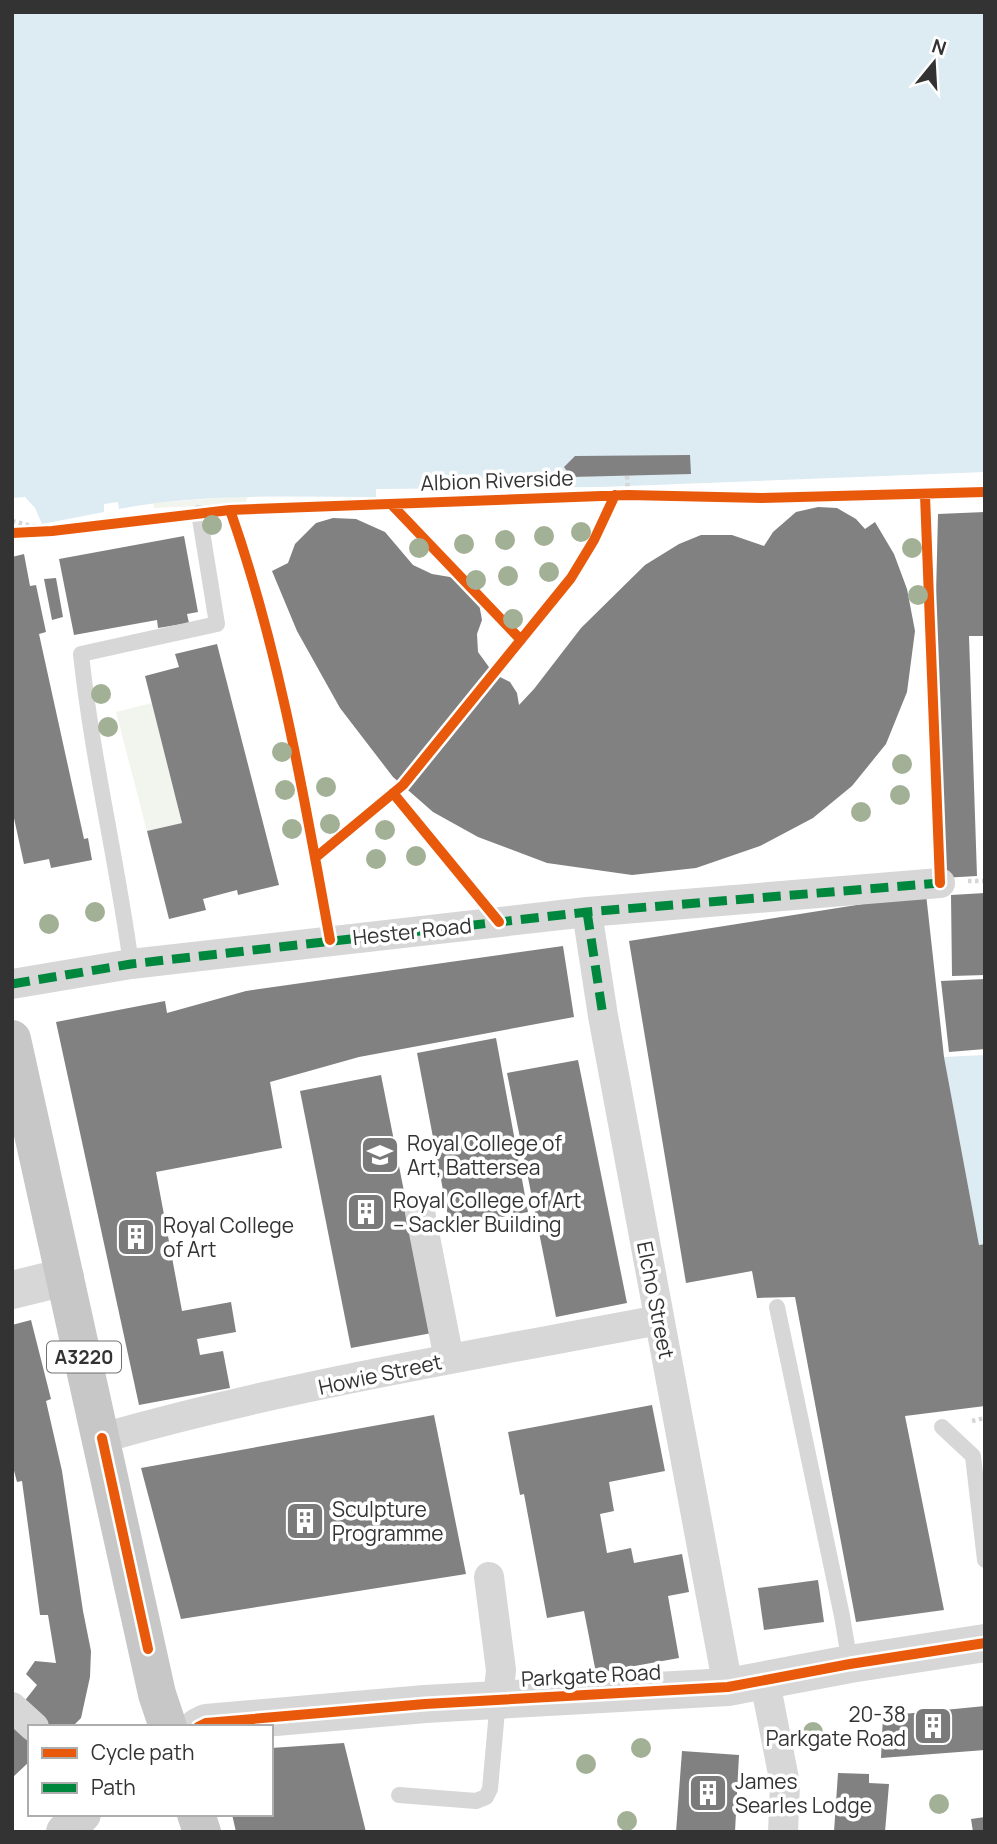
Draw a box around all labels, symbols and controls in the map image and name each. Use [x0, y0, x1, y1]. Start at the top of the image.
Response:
north arrow [899, 28, 969, 98]
text: N [929, 32, 950, 61]
street label: Albion Riverside [420, 463, 574, 497]
street label: Hester Road [351, 911, 473, 951]
place label: Royal College of Art, Battersea [407, 1129, 563, 1181]
school or university icon: Royal College of Art, Battersea [359, 1134, 401, 1176]
place label: Royal College of Art – Sackler Building [393, 1186, 581, 1238]
building icon: Royal College of Art – Sackler Building [345, 1191, 387, 1233]
place label: Royal College of Art [163, 1211, 294, 1263]
building icon: Royal College of Art [115, 1216, 157, 1258]
street label: Elcho Street [631, 1239, 681, 1361]
road number: A3220 [47, 1342, 121, 1372]
street label: Howie Street [316, 1347, 444, 1401]
place label: Sculpture Programme [332, 1495, 444, 1547]
building icon: Sculpture Programme [284, 1500, 326, 1542]
street label: Parkgate Road [520, 1657, 662, 1693]
place label: 20-38 Parkgate Road [766, 1700, 906, 1752]
building icon: 20-38 Parkgate Road [912, 1705, 954, 1747]
legend [28, 1725, 273, 1816]
text: Cycle path [91, 1738, 194, 1766]
place label: James Searles Lodge [735, 1767, 872, 1819]
building icon: James Searles Lodge [687, 1772, 729, 1814]
text: Path [91, 1773, 136, 1801]

